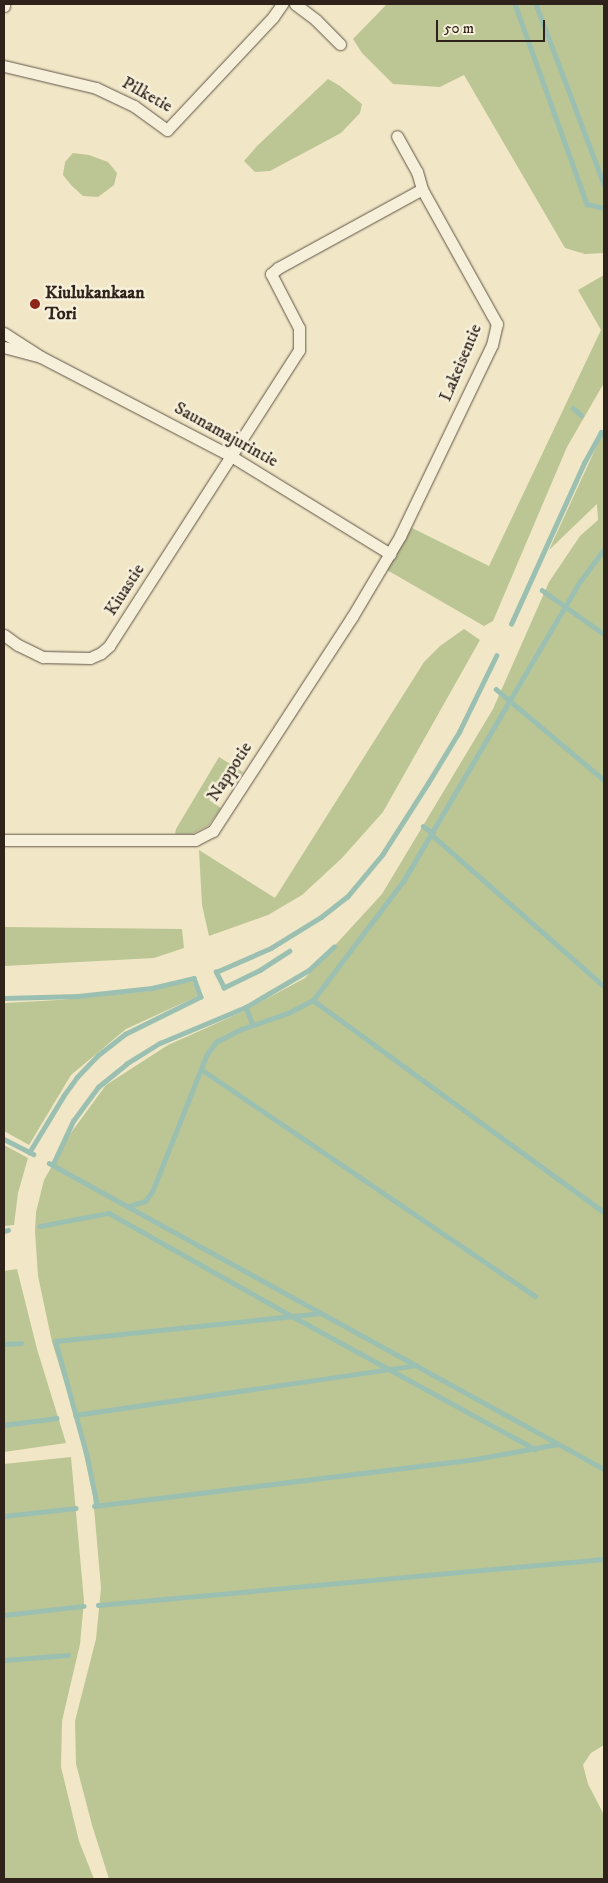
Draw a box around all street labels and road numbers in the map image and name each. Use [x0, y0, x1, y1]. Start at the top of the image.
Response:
street label: Pilketie [118, 72, 176, 118]
street label: Lakeisentie [435, 321, 487, 405]
street label: Saunamajurintie [170, 398, 282, 472]
street label: Kiuastie [100, 560, 150, 620]
street label: Nappotie [203, 738, 257, 806]

